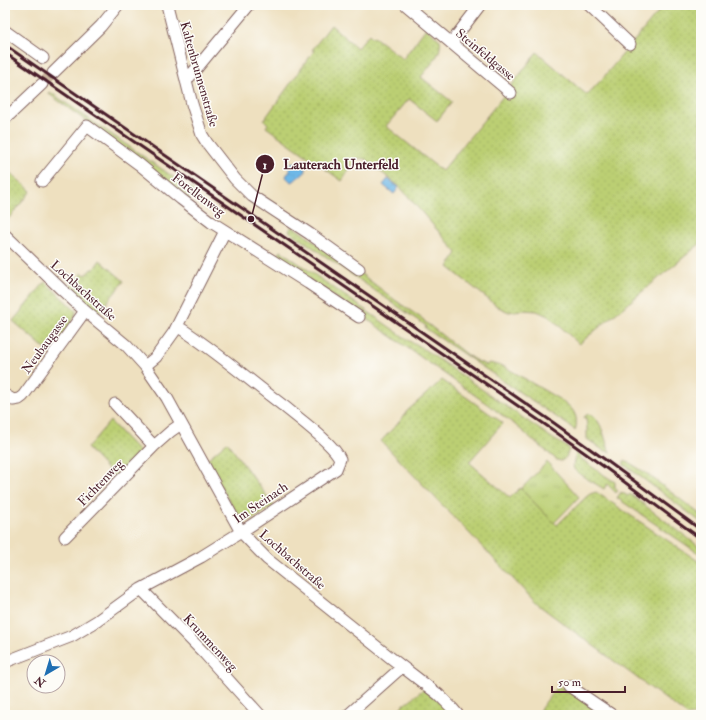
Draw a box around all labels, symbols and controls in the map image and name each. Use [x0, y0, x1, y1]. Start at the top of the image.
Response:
street label: Kaltenbrunnenstraße [176, 20, 222, 129]
street label: Steinfeldgasse [452, 25, 519, 85]
callout: Lauterach Unterfeld [255, 151, 406, 177]
text: Lauterach Unterfeld [283, 156, 399, 173]
text: 1 [263, 158, 267, 173]
street label: Forellenweg [169, 170, 229, 220]
street label: Lochbachstraße [47, 257, 120, 325]
street label: Neubaugasse [18, 312, 72, 377]
street label: Fichtenweg [74, 455, 128, 510]
street label: Im Steinach [230, 479, 291, 527]
street label: Lochbachstraße [256, 527, 329, 593]
street label: Krummenweg [180, 611, 241, 675]
north arrow [26, 654, 66, 694]
scale bar [552, 668, 625, 694]
text: N [31, 673, 49, 690]
text: 50 m [558, 675, 582, 690]

